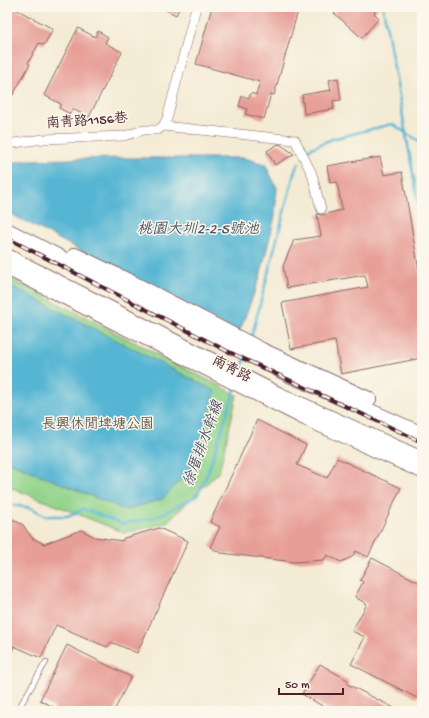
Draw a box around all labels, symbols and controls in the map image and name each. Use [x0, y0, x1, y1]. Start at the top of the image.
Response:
street label: 南青路1156巷 [46, 110, 129, 133]
water label: 桃園大圳2-2-5號池 [137, 220, 260, 239]
street label: 南青路 [208, 352, 254, 387]
water label: 徐厝排水幹線 [179, 397, 228, 489]
park label: 長興休閒埤塘公園 [42, 416, 154, 434]
scale bar [279, 670, 343, 696]
text: 50 m [285, 679, 310, 693]

